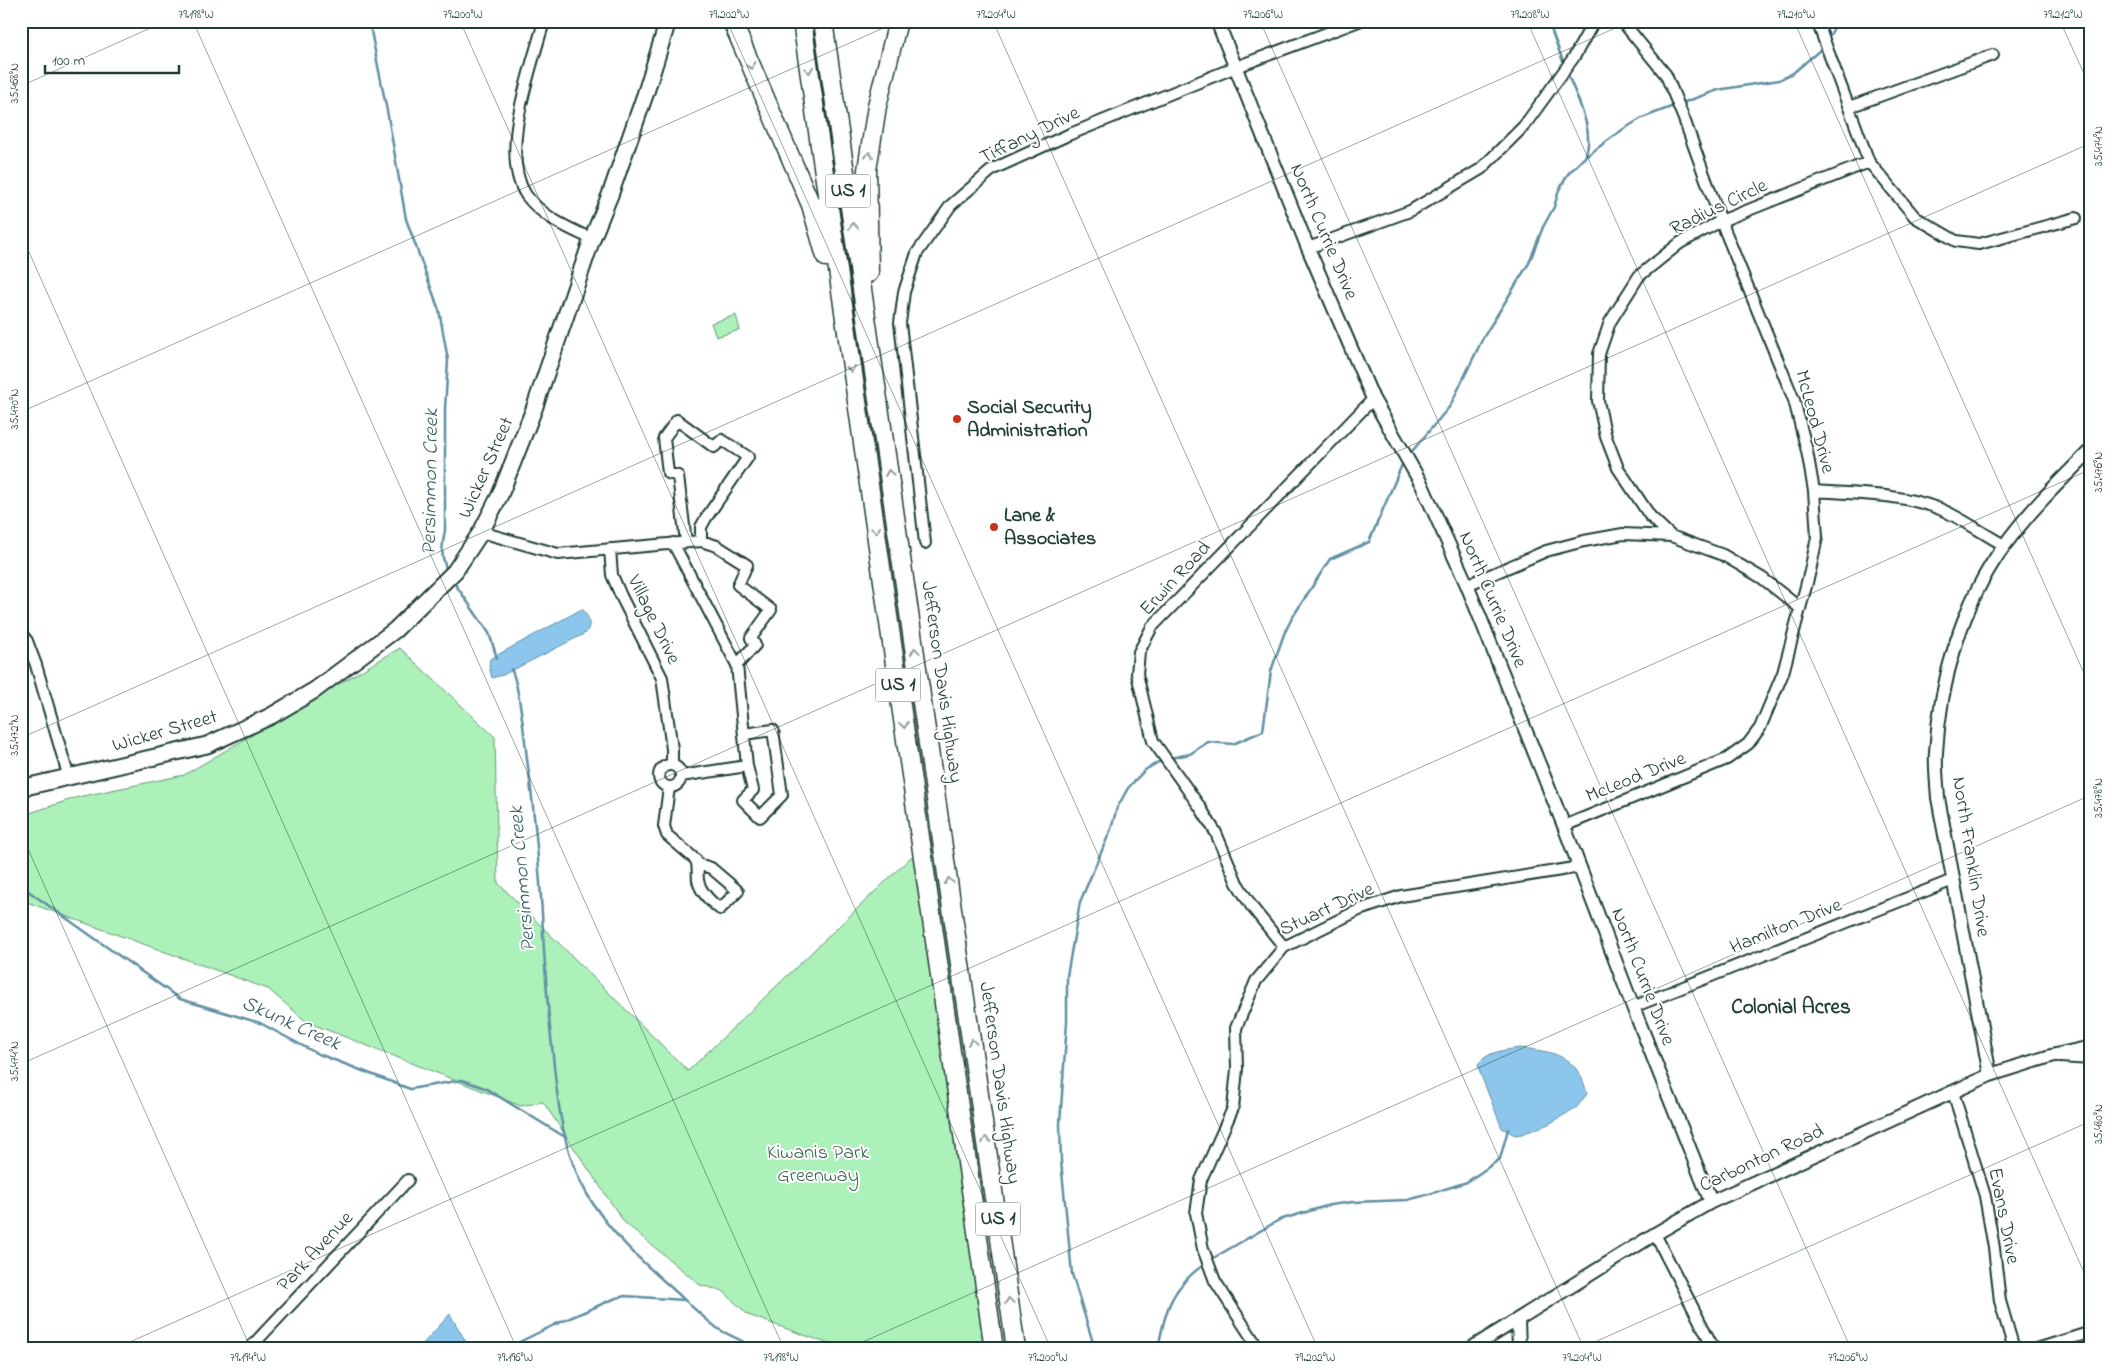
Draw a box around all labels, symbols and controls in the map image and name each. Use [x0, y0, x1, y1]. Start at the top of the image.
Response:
text: 79.198°W [178, 6, 214, 24]
text: 79.200°W [443, 6, 483, 24]
text: 79.202°W [709, 6, 749, 24]
text: 79.204°W [976, 6, 1016, 24]
text: 79.206°W [1243, 6, 1283, 24]
text: 79.208°W [1510, 6, 1550, 24]
text: 79.210°W [1777, 6, 1815, 24]
text: 79.212°W [2043, 6, 2083, 24]
scale bar [45, 42, 179, 74]
text: 100 m [52, 50, 85, 72]
one-way arrow [745, 61, 756, 70]
text: 35.468°N [6, 63, 24, 103]
one-way arrow [803, 65, 813, 74]
street label: Tiffany Drive [975, 99, 1085, 173]
text: 35.474°N [2090, 126, 2108, 166]
one-way arrow [864, 151, 874, 159]
street label: North Currie Drive [1281, 159, 1365, 305]
street label: Radius Circle [1665, 172, 1773, 244]
road number: US 1 [826, 175, 870, 208]
one-way arrow [848, 222, 859, 230]
one-way arrow [846, 365, 856, 373]
street label: McLeod Drive [1786, 367, 1842, 477]
text: 35.470°N [6, 389, 24, 429]
place label: Social Security Administration [967, 394, 1092, 446]
water label: Persimmon Creek [415, 408, 447, 555]
street label: Wicker Street [452, 412, 522, 523]
marker: Social Security Administration [951, 413, 963, 425]
text: 35.476°N [2090, 452, 2108, 492]
one-way arrow [884, 469, 895, 477]
place label: Lane & Associates [1004, 502, 1096, 554]
marker: Lane & Associates [988, 521, 1000, 533]
one-way arrow [870, 525, 880, 534]
street label: North Currie Drive [1450, 527, 1534, 673]
street label: Erwin Road [1134, 535, 1218, 623]
street label: Village Drive [618, 569, 687, 670]
street label: Jefferson Davis Highway [911, 579, 970, 785]
one-way arrow [911, 647, 921, 655]
road number: US 1 [876, 668, 920, 702]
street label: Wicker Street [109, 703, 221, 761]
text: 35.472°N [6, 714, 24, 756]
one-way arrow [898, 721, 909, 729]
street label: McLeod Drive [1582, 745, 1691, 811]
street label: North Franklin Drive [1943, 775, 1997, 939]
text: 35.478°N [2090, 778, 2108, 818]
water label: Persimmon Creek [502, 804, 544, 953]
street label: Stuart Drive [1275, 875, 1379, 945]
one-way arrow [944, 877, 954, 885]
street label: Hamilton Drive [1726, 891, 1846, 963]
street label: North Currie Drive [1602, 904, 1682, 1050]
street label: Jefferson Davis Highway [969, 980, 1028, 1186]
water label: Skunk Creek [237, 989, 346, 1059]
district label: Colonial Acres [1731, 993, 1851, 1023]
one-way arrow [967, 1038, 978, 1046]
text: 35.474°N [6, 1041, 24, 1081]
text: 35.480°N [2090, 1104, 2108, 1144]
street label: Carbonton Road [1695, 1117, 1829, 1201]
one-way arrow [981, 1135, 992, 1143]
park label: Kiwanis Park Greenway [767, 1139, 869, 1191]
street label: Evans Drive [1979, 1165, 2027, 1267]
road number: US 1 [976, 1202, 1020, 1236]
street label: Park Avenue [271, 1205, 361, 1299]
one-way arrow [1005, 1296, 1015, 1305]
text: 79.194°W [230, 1349, 266, 1367]
text: 79.196°W [497, 1349, 533, 1367]
text: 79.198°W [763, 1349, 799, 1367]
text: 79.200°W [1028, 1349, 1068, 1367]
text: 79.202°W [1295, 1349, 1335, 1367]
text: 79.204°W [1562, 1349, 1602, 1367]
text: 79.206°W [1828, 1349, 1868, 1367]

